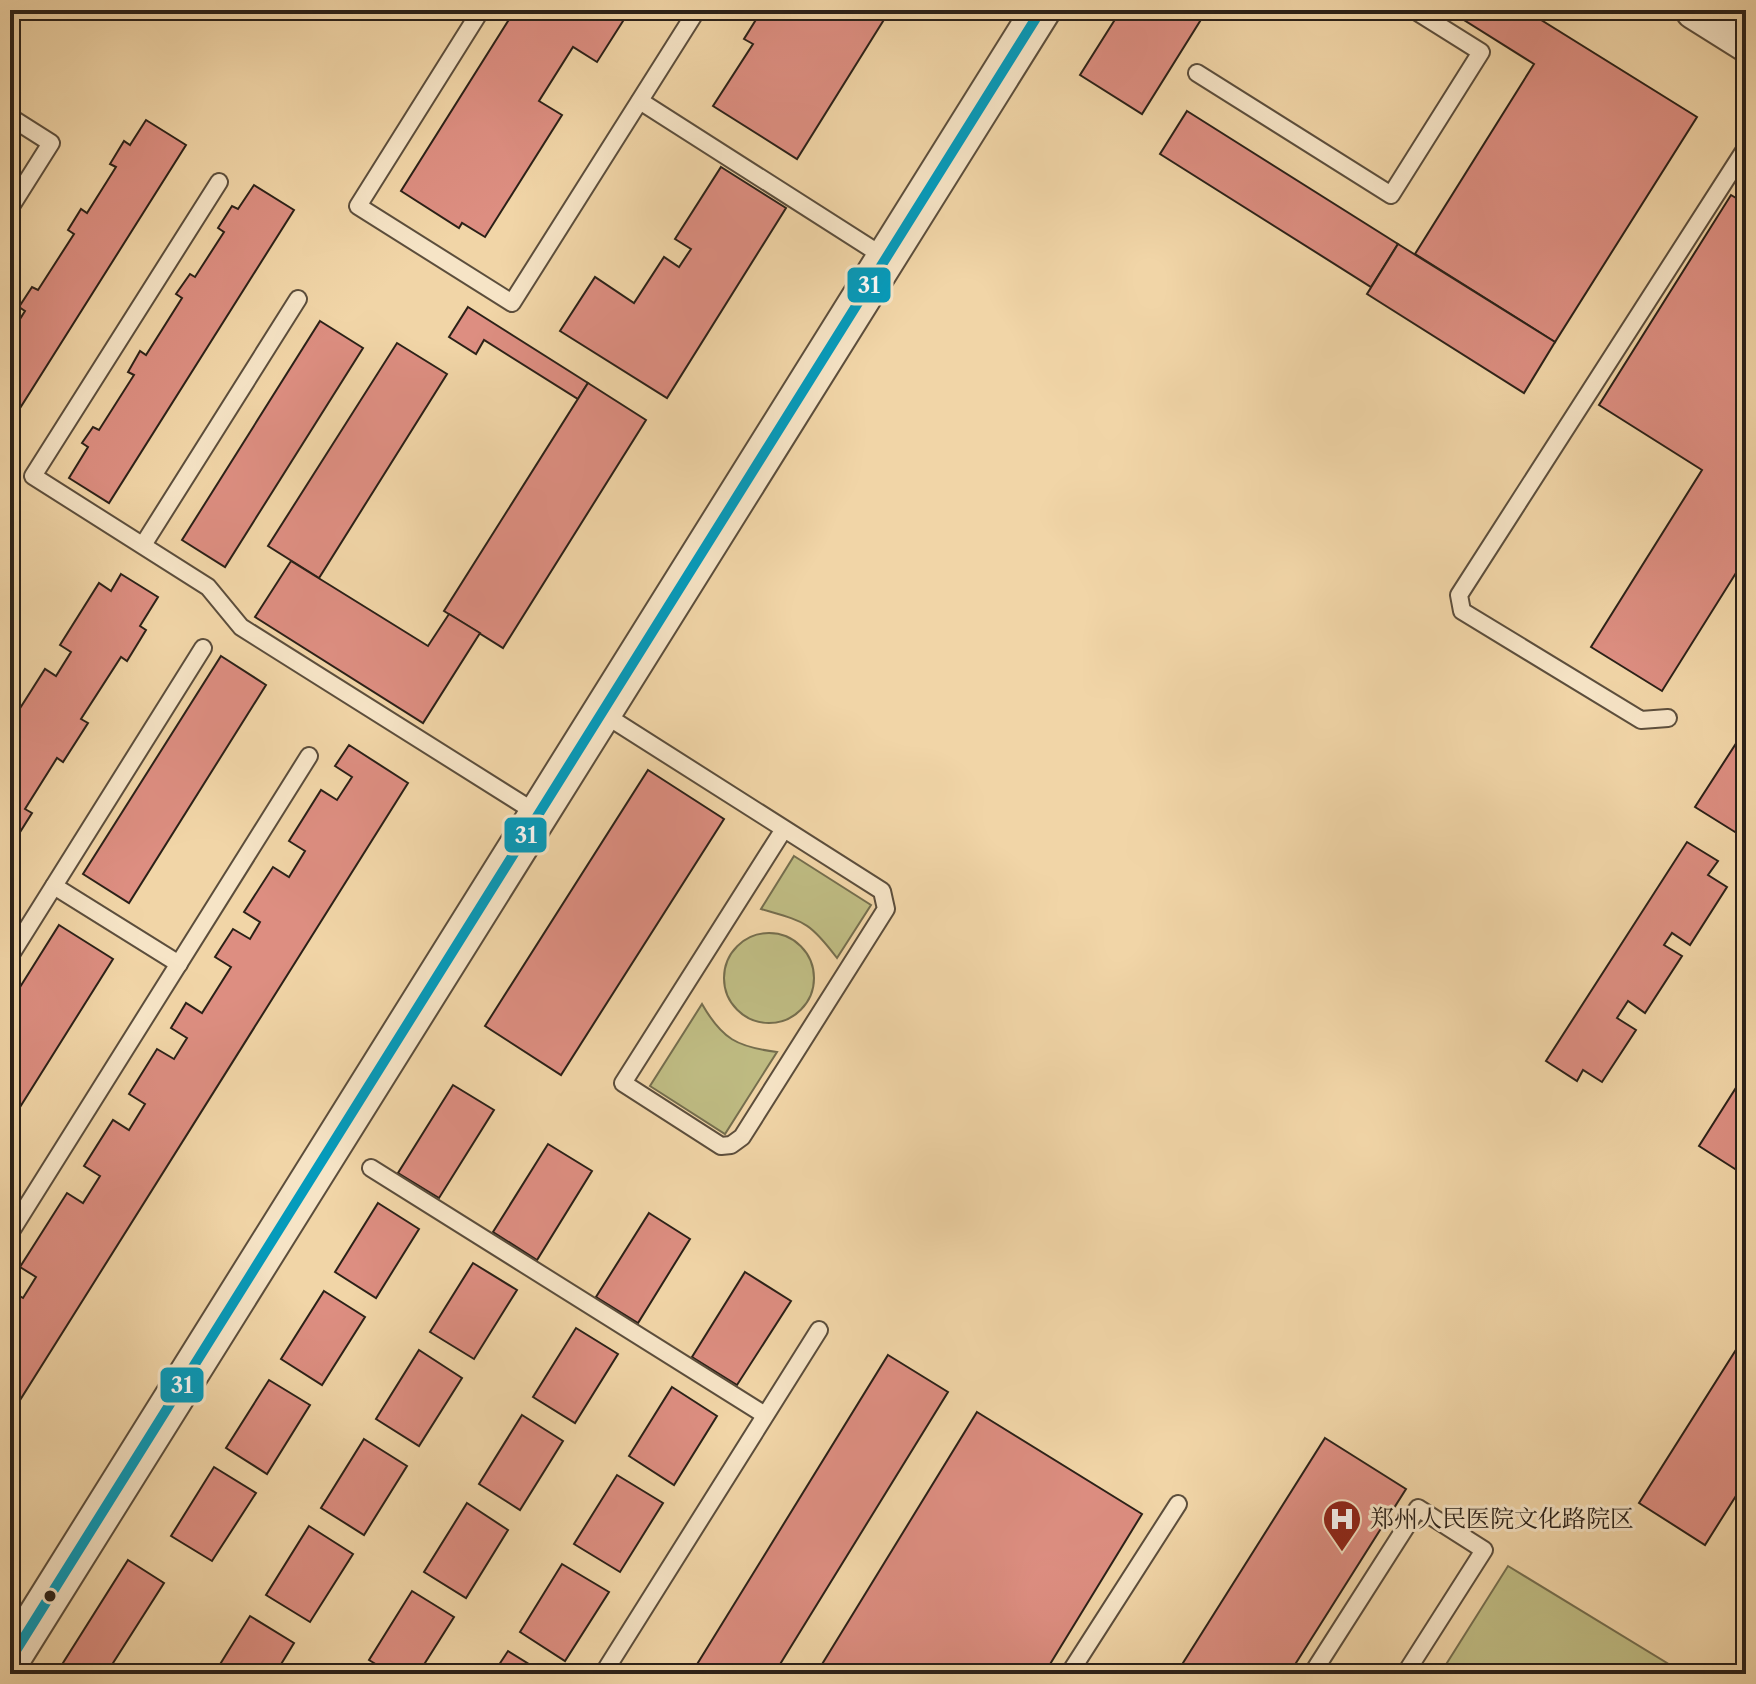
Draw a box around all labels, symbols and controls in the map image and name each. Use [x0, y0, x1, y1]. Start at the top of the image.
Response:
line badge: 31 [846, 266, 892, 304]
text: 31 [858, 272, 880, 299]
line badge: 31 [503, 816, 548, 854]
text: 31 [515, 822, 537, 849]
line badge: 31 [159, 1366, 205, 1404]
text: 31 [171, 1372, 193, 1399]
hospital icon: 郑州人民医院文化路院区 [1321, 1498, 1363, 1553]
place label: 郑州人民医院文化路院区 [1370, 1504, 1634, 1533]
unlabelled marker [42, 1588, 58, 1604]

